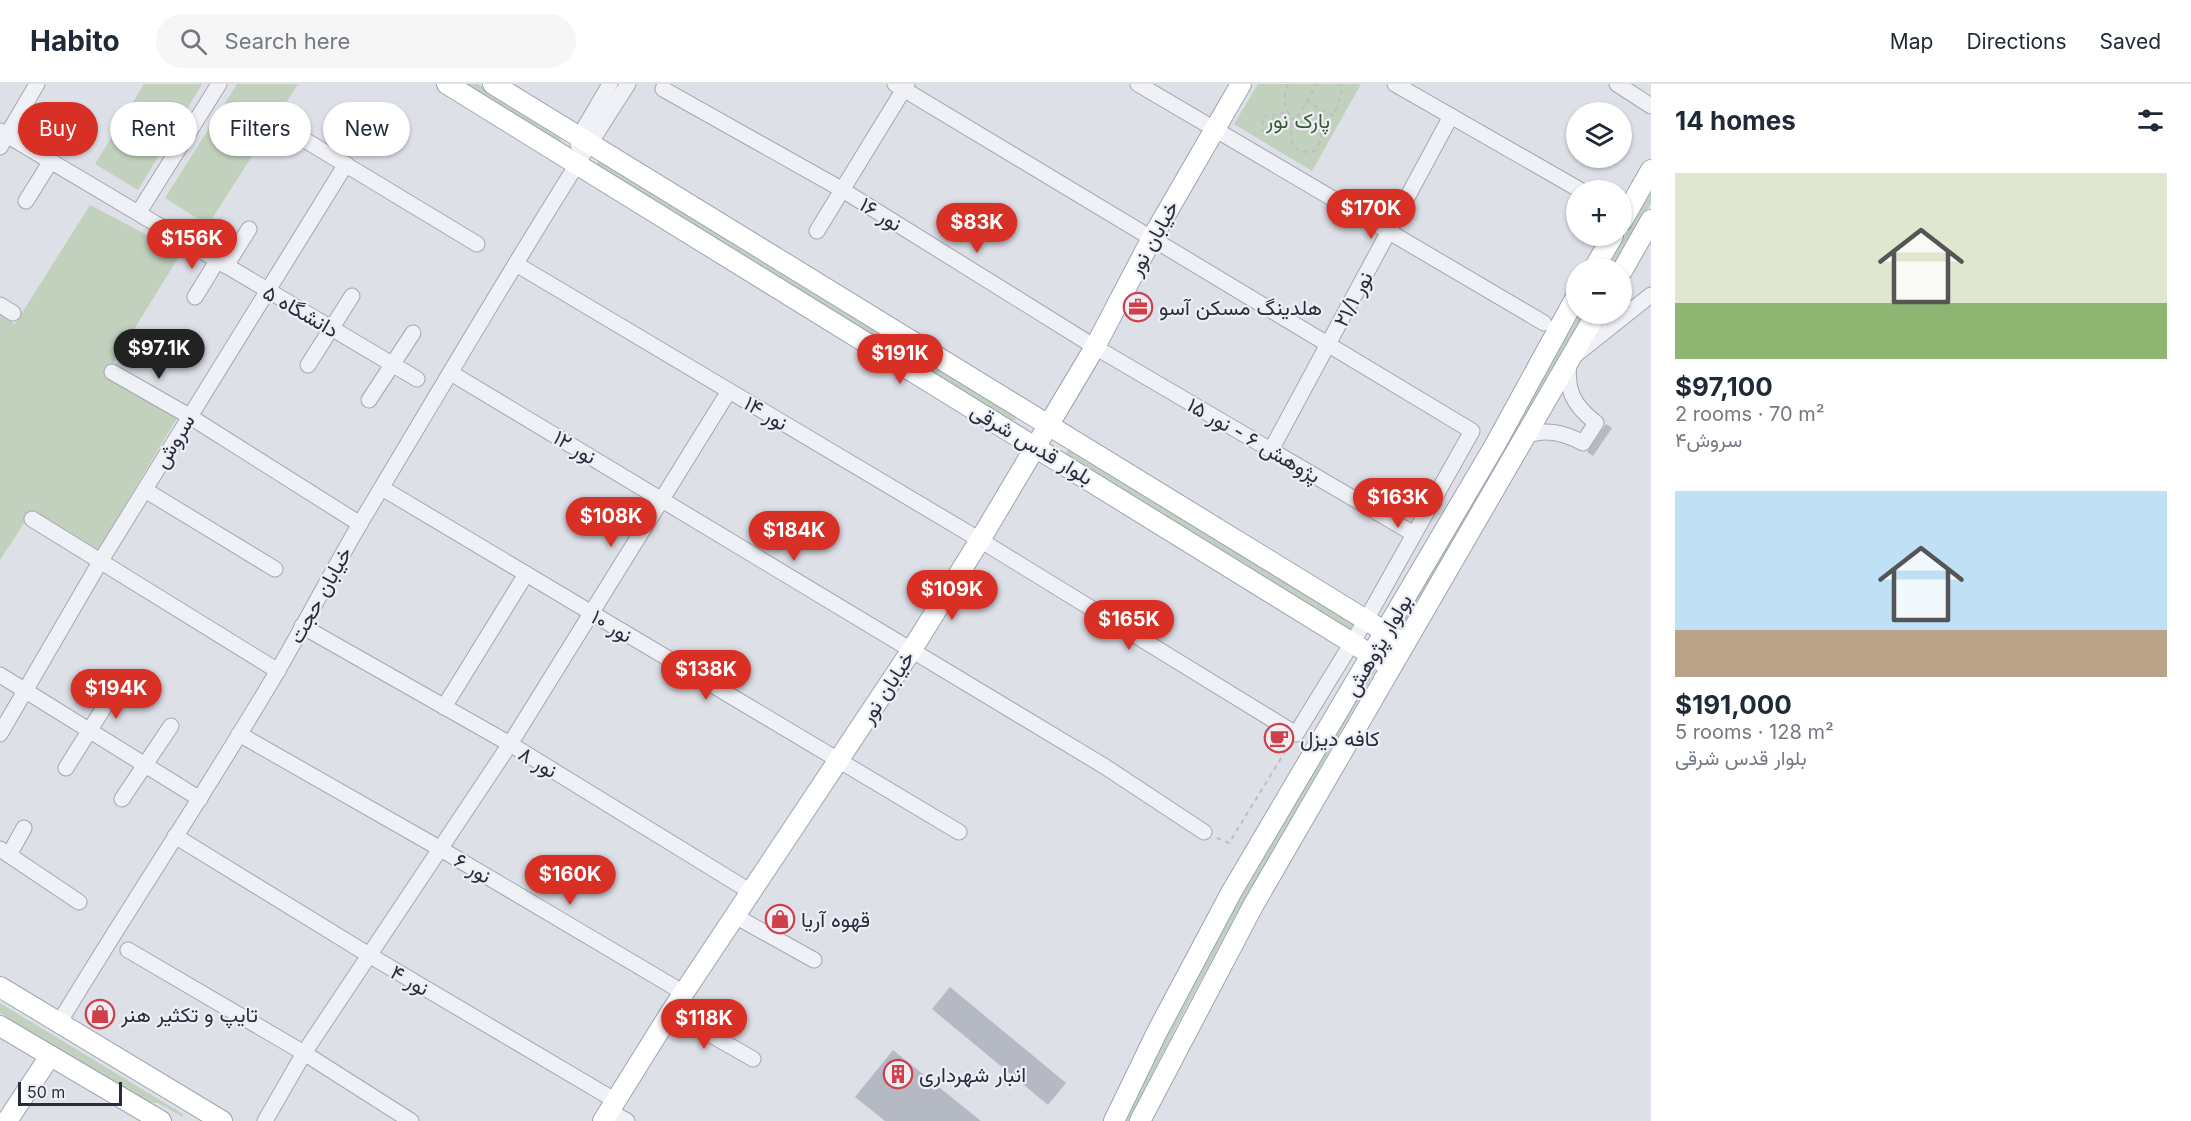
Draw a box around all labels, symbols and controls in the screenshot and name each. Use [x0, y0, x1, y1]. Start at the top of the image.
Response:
search box [156, 14, 576, 68]
text: Habito [30, 24, 120, 58]
icon: search [177, 25, 210, 58]
text: Search here [225, 28, 350, 54]
text: Map [1890, 29, 1933, 54]
text: Directions [1966, 29, 2067, 54]
text: Saved [2100, 29, 2161, 54]
chip: Buy [18, 102, 98, 156]
chip: Rent [110, 102, 197, 156]
chip: Filters [209, 102, 311, 156]
chip: New [323, 102, 410, 156]
map controls [1566, 102, 1632, 324]
button: layers [1566, 102, 1632, 168]
icon: filters [2134, 104, 2167, 137]
text: 14 homes [1675, 105, 1796, 136]
park label: پارک نور [1265, 108, 1330, 135]
button: + [1566, 180, 1632, 246]
pin: $170K [1329, 189, 1413, 240]
street label: نور ۱۶ [855, 192, 907, 237]
street label: خیابان نور [1122, 196, 1185, 281]
text: $170K [1341, 196, 1401, 220]
pin: $83K [941, 203, 1013, 254]
text: $83K [950, 210, 1004, 234]
icon: home [1867, 212, 1975, 320]
pin: $156K [150, 219, 234, 270]
text: $156K [161, 226, 223, 250]
button: − [1566, 258, 1632, 324]
street label: نور ۲۱/۱ [1328, 267, 1379, 331]
street label: دانشگاه ۵ [259, 279, 343, 343]
office icon: هلدینگ مسکن آسو [1122, 291, 1154, 323]
place label: هلدینگ مسکن آسو [1159, 295, 1322, 321]
pin: $97.1K [110, 329, 208, 380]
pin: $191K [858, 334, 942, 385]
text: $97.1K [128, 336, 190, 360]
text: $191K [871, 341, 929, 365]
text: $97,100 [1675, 371, 1773, 402]
street label: نور ۱۴ [739, 390, 792, 437]
street label: پژوهش ۶ - نور ۱۵ [1182, 392, 1325, 490]
street label: بلوار قدس شرقی [966, 398, 1098, 491]
text: 2 rooms · 70 m² [1675, 402, 1825, 426]
street label: سروش [148, 409, 201, 473]
street label: نور ۱۲ [549, 425, 601, 470]
text: سروش۴ [1675, 428, 1742, 452]
pin: $163K [1356, 478, 1440, 529]
text: $163K [1367, 485, 1429, 509]
pin: $108K [569, 497, 653, 548]
text: $108K [580, 504, 642, 528]
pin: $184K [752, 511, 836, 562]
text: $184K [763, 518, 825, 542]
icon: home [1867, 530, 1975, 638]
street label: خیابان حجت [283, 542, 357, 648]
pin: $109K [910, 570, 994, 621]
text: $109K [921, 577, 983, 601]
street label: بولوار پژوهش [1339, 589, 1419, 702]
pin: $165K [1087, 600, 1171, 651]
street label: نور ۱۰ [586, 604, 637, 649]
text: $165K [1098, 607, 1160, 631]
street label: خیابان نور [854, 646, 921, 729]
pin: $138K [664, 650, 748, 701]
text: $138K [675, 657, 737, 681]
pin: $194K [74, 669, 158, 720]
text: $194K [85, 676, 147, 700]
text: $191,000 [1675, 689, 1792, 720]
text: 5 rooms · 128 m² [1675, 720, 1834, 744]
cafe icon: کافه دیزل [1263, 722, 1295, 754]
place label: کافه دیزل [1300, 726, 1379, 752]
street label: نور ۸ [514, 741, 562, 784]
text: بلوار قدس شرقی [1675, 746, 1807, 770]
street label: نور ۶ [449, 847, 496, 890]
pin: $160K [528, 855, 612, 906]
text: $160K [539, 862, 601, 886]
shop icon: قهوه آریا [764, 903, 796, 935]
place label: قهوه آریا [801, 907, 870, 933]
street label: نور ۴ [386, 959, 434, 1002]
shop icon: تایپ و تکثیر هنر [84, 998, 116, 1030]
pin: $118K [662, 999, 746, 1050]
place label: تایپ و تکثیر هنر [120, 1002, 258, 1029]
text: $118K [675, 1006, 733, 1030]
building icon: انبار شهرداری [882, 1058, 914, 1090]
place label: انبار شهرداری [919, 1062, 1026, 1088]
scale bar [18, 1079, 122, 1106]
text: 50 m [27, 1082, 65, 1102]

